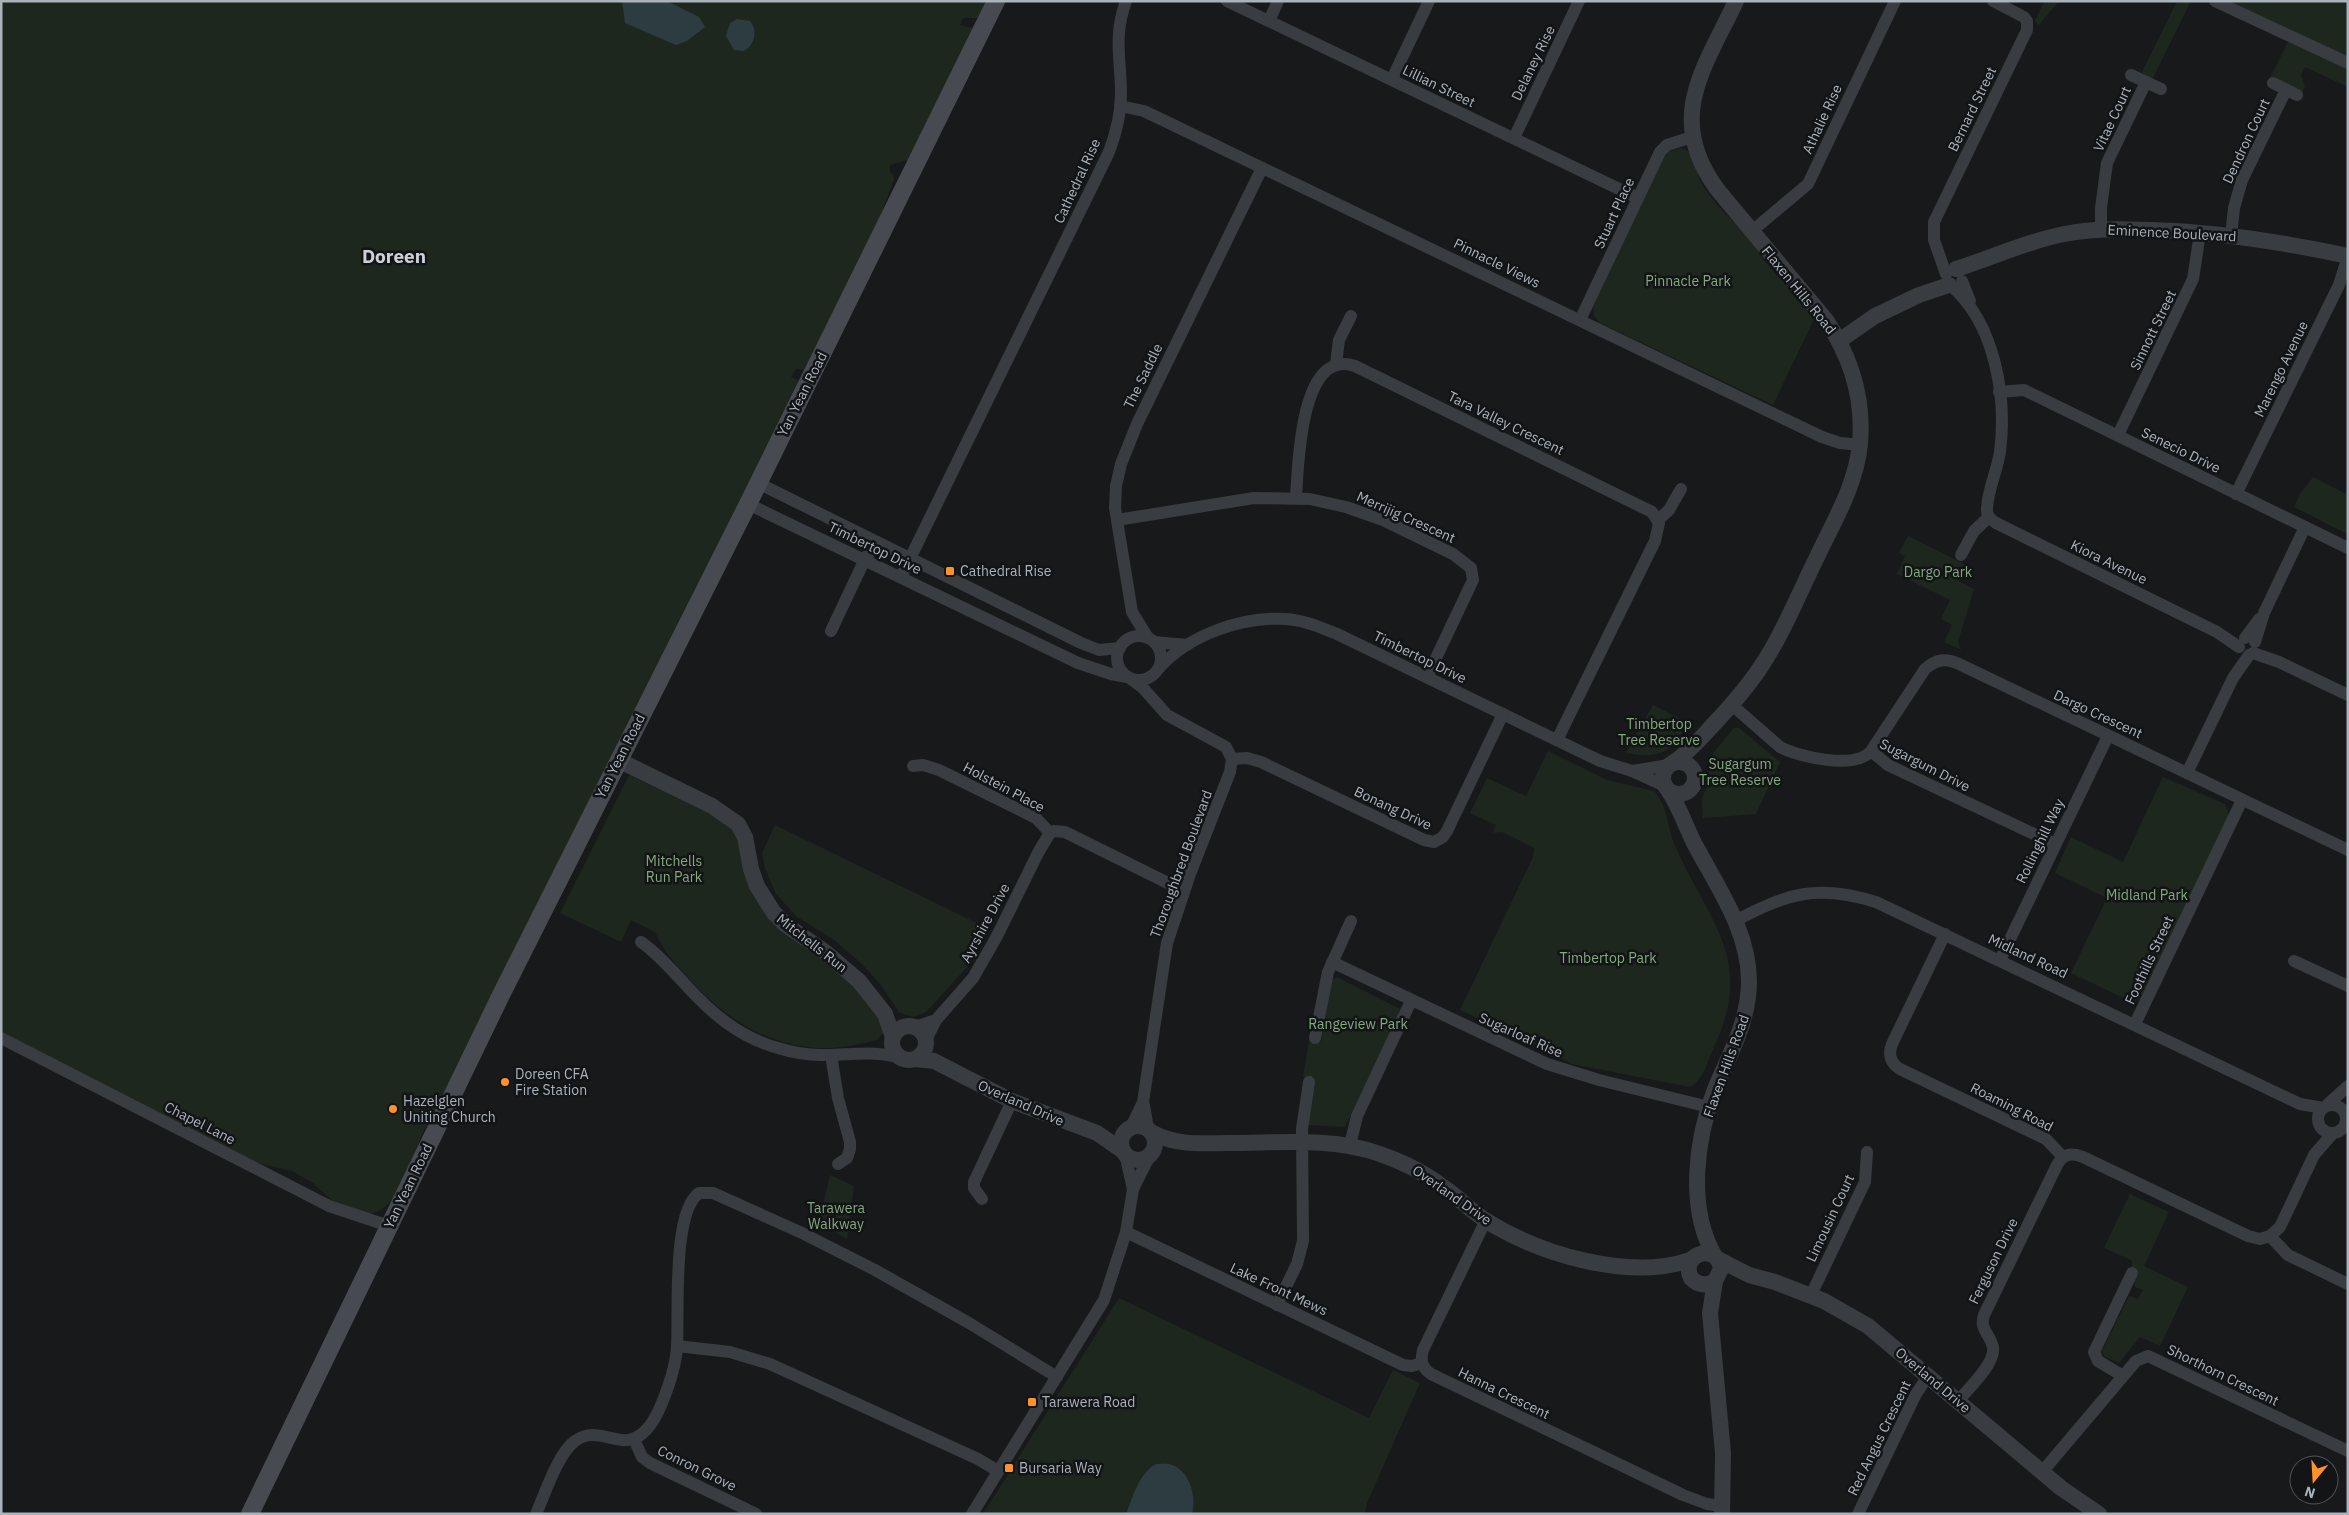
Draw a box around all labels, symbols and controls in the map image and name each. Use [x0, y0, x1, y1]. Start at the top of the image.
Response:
street label: Delaney Rise [1507, 22, 1559, 103]
street label: Lillian Street [1400, 61, 1478, 111]
street label: Bernard Street [1944, 64, 2000, 154]
street label: Athalie Rise [1798, 81, 1846, 157]
street label: Vitae Court [2089, 83, 2135, 155]
street label: Dendron Court [2218, 95, 2274, 186]
street label: Cathedral Rise [1050, 135, 1105, 226]
street label: Stuart Place [1590, 174, 1638, 251]
street label: Eminence Boulevard [2107, 221, 2237, 245]
street label: Pinnacle Views [1451, 234, 1544, 292]
street label: Flaxen Hills Road [1758, 242, 1840, 338]
district label: Doreen [362, 244, 426, 268]
park label: Pinnacle Park [1645, 272, 1731, 290]
street label: Sinnott Street [2126, 287, 2180, 373]
street label: Marengo Avenue [2250, 318, 2312, 420]
street label: The Saddle [1120, 340, 1167, 412]
street label: Yan Yean Road [773, 349, 831, 439]
street label: Tara Valley Crescent [1445, 387, 1567, 459]
street label: Senecio Drive [2139, 423, 2224, 477]
street label: Merrijig Crescent [1354, 487, 1458, 547]
street label: Timbertop Drive [826, 518, 925, 578]
street label: Kiora Avenue [2068, 536, 2150, 588]
place label: Cathedral Rise [960, 562, 1052, 580]
park label: Dargo Park [1904, 563, 1973, 581]
marker: Cathedral Rise [944, 565, 956, 577]
street label: Timbertop Drive [1371, 627, 1470, 687]
street label: Dargo Crescent [2051, 686, 2145, 742]
street label: Yan Yean Road [591, 711, 649, 801]
park label: Timbertop Tree Reserve [1618, 715, 1700, 749]
street label: Sugargum Drive [1877, 734, 1973, 796]
park label: Sugargum Tree Reserve [1699, 755, 1781, 789]
street label: Holstein Place [960, 758, 1048, 816]
street label: Bonang Drive [1351, 782, 1435, 834]
street label: Thoroughbred Boulevard [1146, 788, 1216, 940]
street label: Rollinghill Way [2012, 796, 2068, 886]
park label: Mitchells Run Park [646, 852, 703, 886]
street label: Ayrshire Drive [956, 880, 1014, 966]
park label: Midland Park [2106, 886, 2189, 904]
street label: Mitchells Run [773, 910, 851, 976]
street label: Foothills Street [2121, 913, 2177, 1007]
street label: Midland Road [1985, 930, 2071, 982]
park label: Timbertop Park [1559, 949, 1657, 967]
street label: Sugarloaf Rise [1476, 1008, 1566, 1062]
street label: Flaxen Hills Road [1699, 1012, 1753, 1120]
park label: Rangeview Park [1308, 1015, 1408, 1033]
place label: Doreen CFA Fire Station [515, 1065, 589, 1099]
marker: Doreen CFA Fire Station [499, 1076, 511, 1088]
street label: Overland Drive [975, 1076, 1067, 1130]
street label: Roaming Road [1968, 1078, 2056, 1136]
place label: Hazelglen Uniting Church [403, 1092, 496, 1126]
street label: Chapel Lane [162, 1097, 239, 1149]
marker: Hazelglen Uniting Church [387, 1103, 399, 1115]
street label: Yan Yean Road [380, 1140, 436, 1232]
street label: Overland Drive [1409, 1161, 1495, 1229]
street label: Limousin Court [1802, 1171, 1858, 1265]
park label: Tarawera Walkway [807, 1199, 865, 1233]
street label: Ferguson Drive [1964, 1215, 2022, 1307]
street label: Lake Front Mews [1227, 1258, 1331, 1320]
street label: Shorthorn Crescent [2164, 1340, 2282, 1410]
street label: Overland Drive [1892, 1343, 1975, 1417]
street label: Hanna Crescent [1455, 1363, 1553, 1423]
street label: Red Angus Crescent [1843, 1377, 1915, 1499]
place label: Tarawera Road [1042, 1393, 1135, 1411]
marker: Tarawera Road [1026, 1396, 1038, 1408]
street label: Conron Grove [655, 1441, 740, 1495]
north arrow [2289, 1455, 2339, 1505]
place label: Bursaria Way [1019, 1459, 1102, 1477]
marker: Bursaria Way [1003, 1462, 1015, 1474]
text: N [2302, 1482, 2318, 1502]

